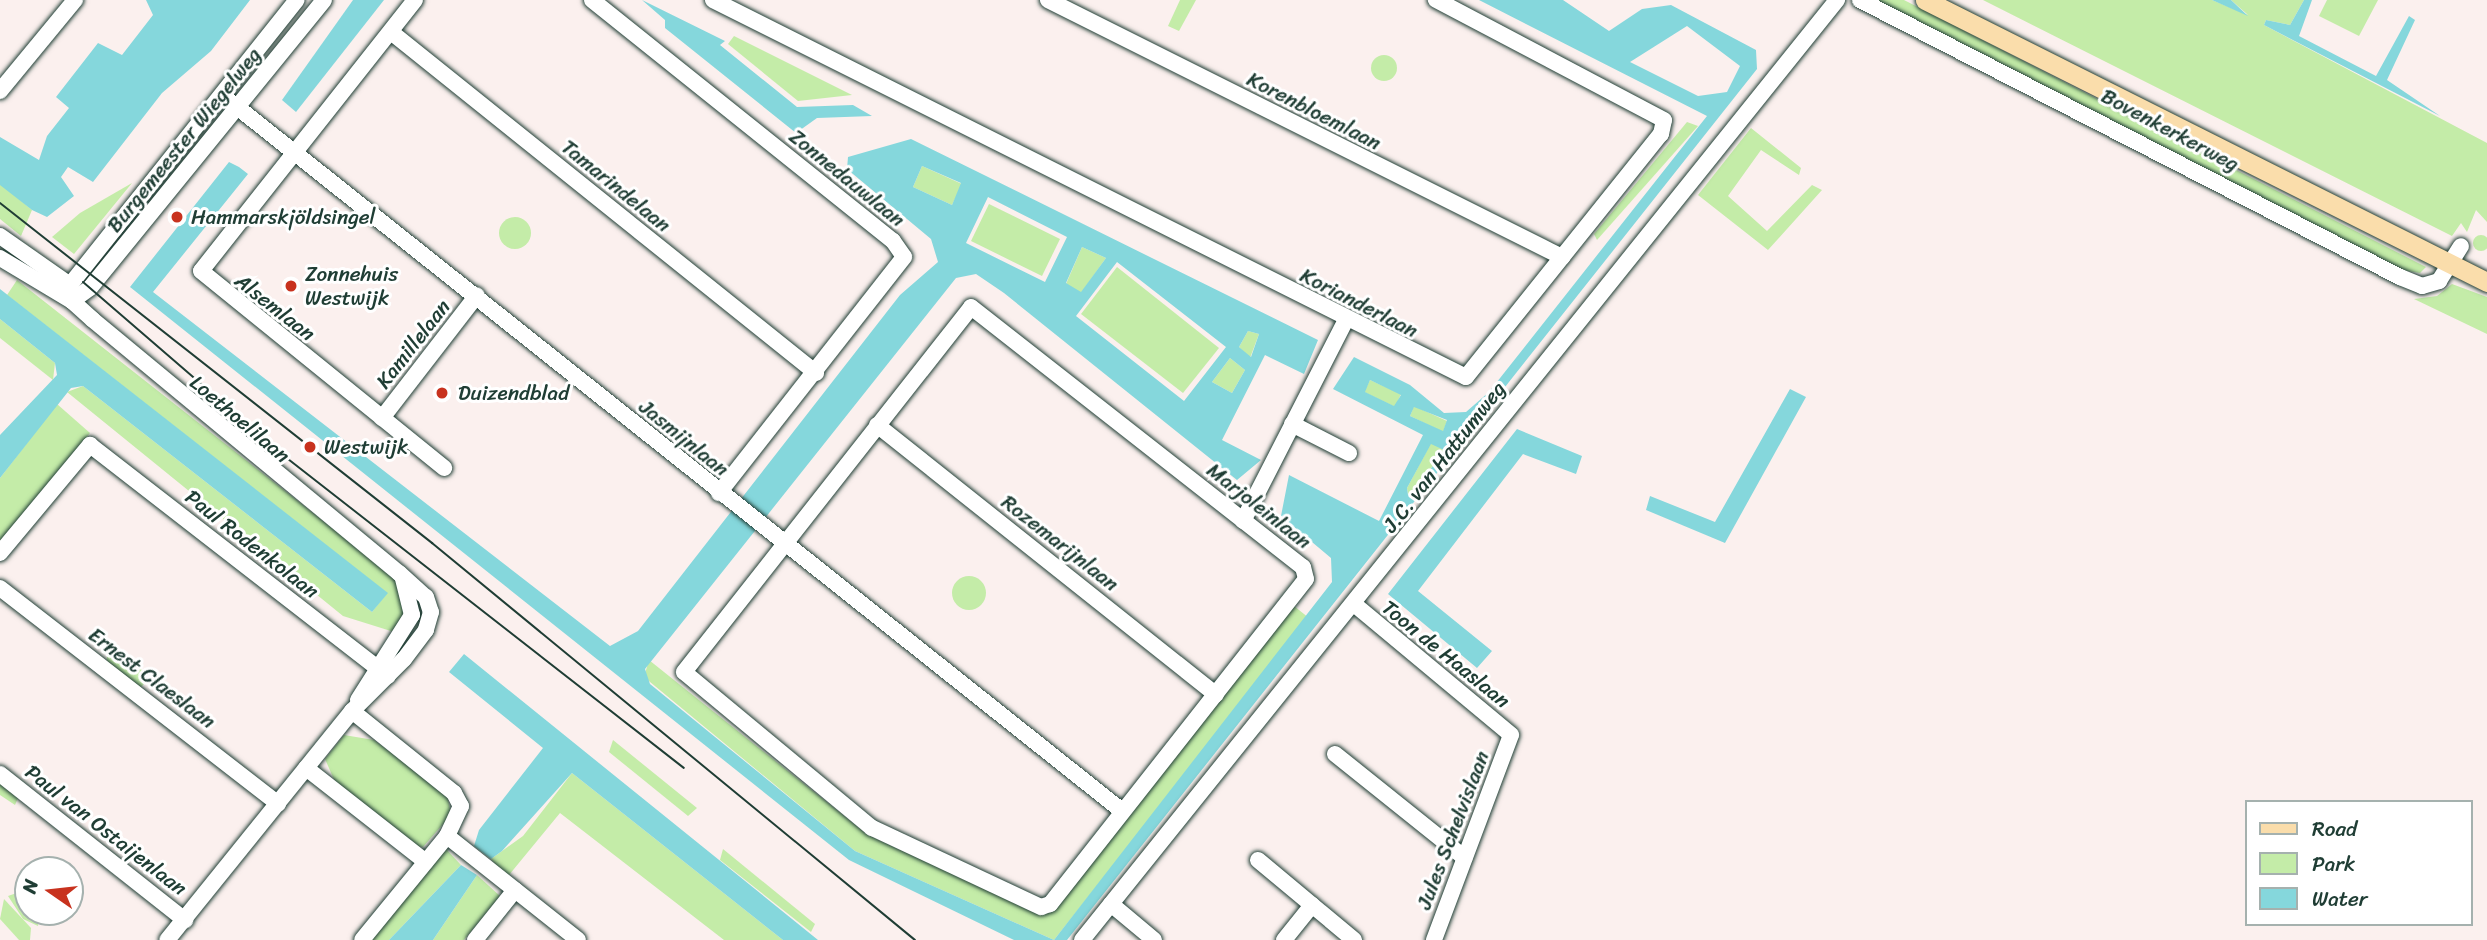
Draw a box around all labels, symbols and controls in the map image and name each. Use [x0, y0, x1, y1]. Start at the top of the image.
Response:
street label: Burgemeester Wiegelweg [102, 42, 266, 238]
street label: Korenbloemlaan [1243, 66, 1385, 156]
street label: Bovenkerkerweg [2097, 83, 2243, 177]
street label: Zonnedauwlaan [784, 124, 910, 232]
street label: Tamarindelaan [556, 134, 676, 238]
place label: Hammarskjöldsingel [191, 204, 376, 230]
marker: Hammarskjöldsingel [169, 209, 185, 225]
place label: Zonnehuis Westwijk [305, 261, 398, 311]
street label: Korianderlaan [1296, 263, 1422, 343]
street label: Alsemlaan [230, 268, 320, 346]
marker: Zonnehuis Westwijk [283, 278, 299, 294]
street label: Kamillelaan [371, 295, 455, 393]
street label: Loethoelilaan [185, 370, 295, 468]
street label: J.C. van Hattumweg [1378, 377, 1510, 537]
place label: Duizendblad [458, 380, 569, 406]
marker: Duizendblad [432, 383, 452, 403]
street label: Jasmijnlaan [634, 394, 734, 482]
place label: Westwijk [324, 434, 408, 460]
marker: Westwijk [302, 439, 318, 455]
street label: Marjoleinlaan [1202, 457, 1316, 555]
street label: Paul Rodenkolaan [180, 484, 324, 604]
street label: Rozemarijnlaan [996, 489, 1124, 597]
street label: Toon de Haaslaan [1376, 594, 1516, 714]
street label: Ernest Claeslaan [83, 622, 221, 734]
street label: Jules Schelvislaan [1411, 747, 1495, 913]
street label: Paul van Ostaijenlaan [20, 759, 192, 901]
legend [2246, 800, 2473, 926]
text: Road [2312, 810, 2357, 848]
text: Park [2312, 845, 2355, 883]
north arrow [14, 856, 84, 926]
text: N [12, 876, 48, 897]
text: Water [2312, 880, 2367, 918]

